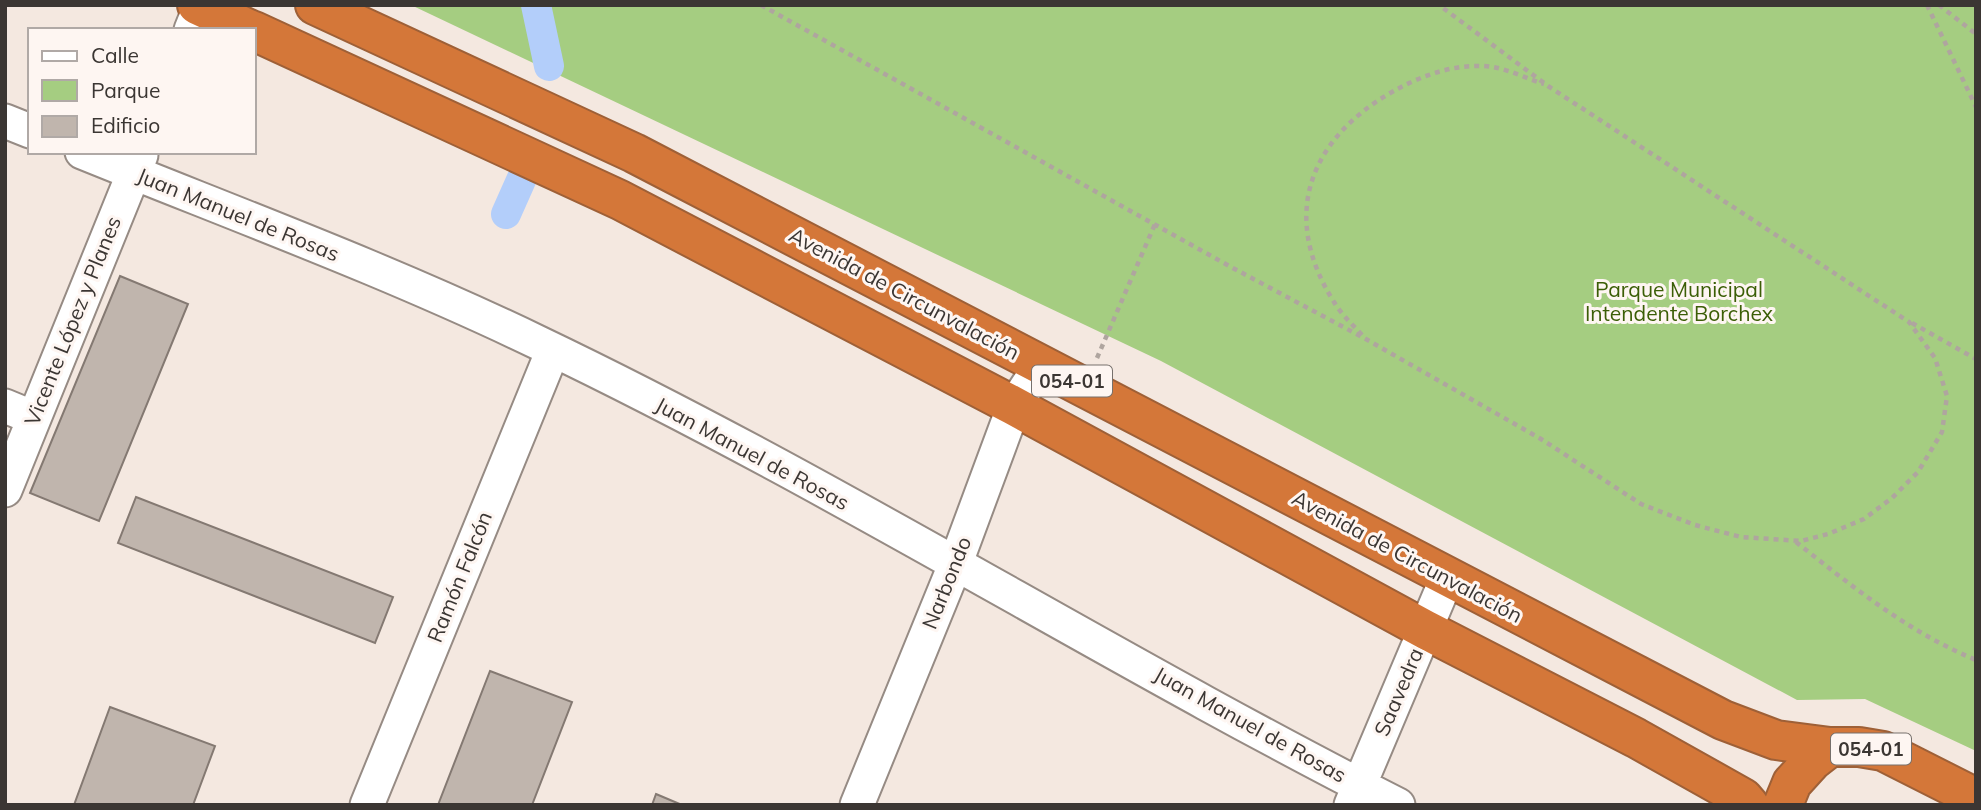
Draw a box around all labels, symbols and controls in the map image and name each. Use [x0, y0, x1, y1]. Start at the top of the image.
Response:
legend [28, 28, 256, 154]
text: Calle [91, 42, 139, 68]
text: Parque [91, 77, 160, 103]
text: Edificio [91, 112, 160, 138]
street label: Juan Manuel de Rosas [134, 162, 343, 267]
street label: Vicente López y Planes [18, 212, 126, 429]
street label: Avenida de Circunvalación [785, 221, 1024, 365]
park label: Parque Municipal Intendente Borchex [1585, 276, 1773, 326]
road number: 054-01 [1032, 366, 1112, 396]
street label: Juan Manuel de Rosas [651, 391, 854, 515]
street label: Avenida de Circunvalación [1288, 484, 1527, 628]
street label: Ramón Falcón [421, 507, 497, 646]
street label: Narbondo [916, 533, 976, 633]
street label: Saavedra [1368, 644, 1428, 740]
street label: Juan Manuel de Rosas [1150, 660, 1351, 788]
road number: 054-01 [1831, 734, 1911, 764]

